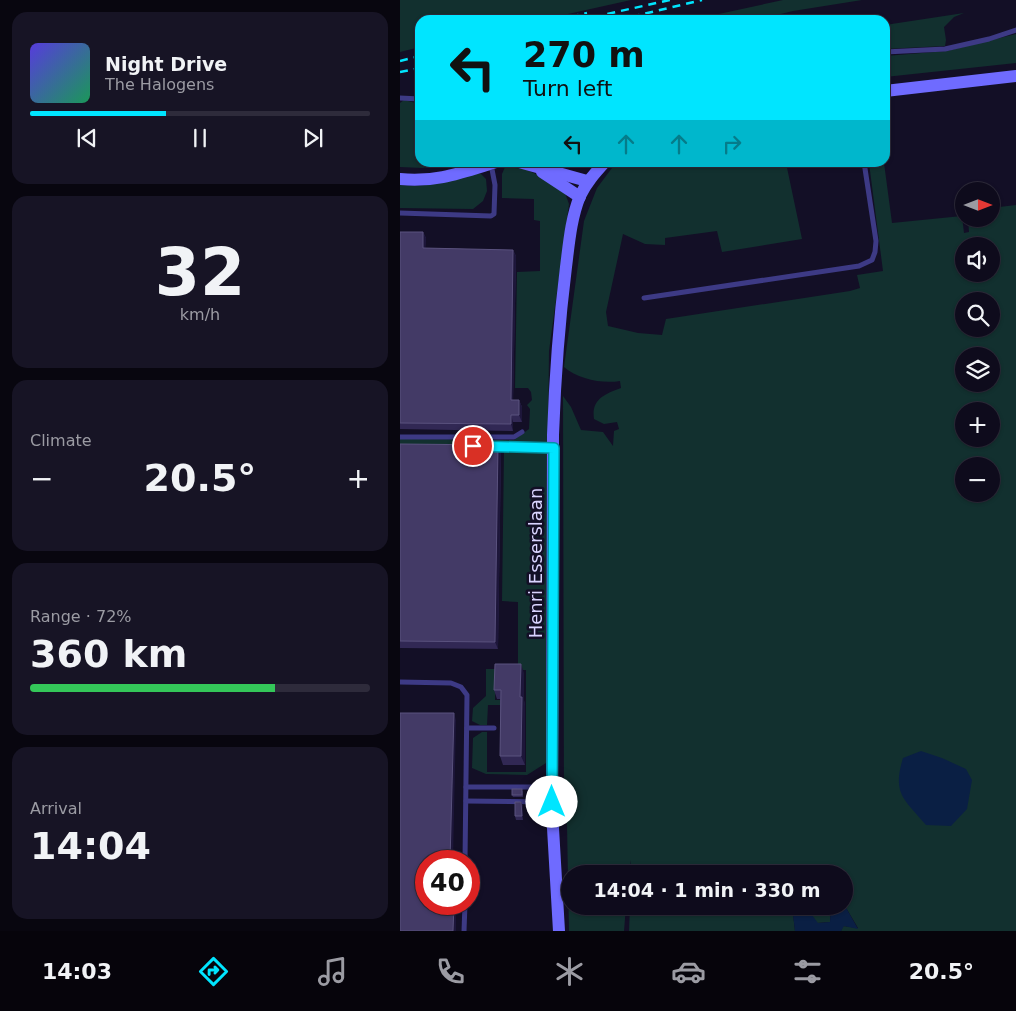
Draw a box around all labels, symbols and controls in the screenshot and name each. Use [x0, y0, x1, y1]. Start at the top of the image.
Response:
icon: left [440, 35, 505, 100]
text: 270 m [523, 35, 645, 75]
text: Night Drive [105, 53, 227, 75]
text: The Halogens [105, 75, 214, 94]
text: Turn left [523, 76, 612, 101]
icon: previous [73, 124, 101, 152]
icon: pause [186, 124, 214, 152]
icon: next [299, 124, 327, 152]
icon: left [559, 130, 587, 158]
icon: ahead [612, 130, 640, 158]
icon: ahead [665, 130, 693, 158]
icon: right [718, 130, 746, 158]
north arrow [955, 182, 1000, 228]
map controls [955, 182, 1000, 502]
text: 32 [155, 235, 245, 310]
button: sound [955, 237, 1000, 282]
button: search [955, 292, 1000, 337]
text: km/h [180, 305, 220, 324]
button: layers [955, 347, 1000, 392]
button: + [955, 402, 1000, 447]
pin [452, 425, 494, 467]
text: Climate [30, 431, 92, 450]
icon: arrive [459, 432, 487, 460]
text: 20.5° [144, 456, 256, 500]
button: − [955, 457, 1000, 502]
text: − [30, 462, 53, 495]
text: + [347, 462, 370, 495]
street label: Henri Esserslaan [525, 488, 546, 638]
text: Range · 72% [30, 607, 132, 626]
text: 360 km [30, 632, 187, 676]
position arrow [525, 775, 577, 827]
text: Arrival [30, 799, 82, 818]
text: 14:04 [30, 824, 151, 868]
speed limit sign: 40 [415, 850, 480, 915]
text: 14:04 · 1 min · 330 m [593, 879, 821, 901]
icon: directions [196, 954, 231, 989]
icon: music [315, 954, 350, 989]
icon: phone [433, 954, 468, 989]
icon: climate [552, 954, 587, 989]
icon: car [671, 954, 706, 989]
icon: filters [790, 954, 825, 989]
text: 14:03 [42, 959, 112, 984]
text: 20.5° [909, 959, 974, 984]

